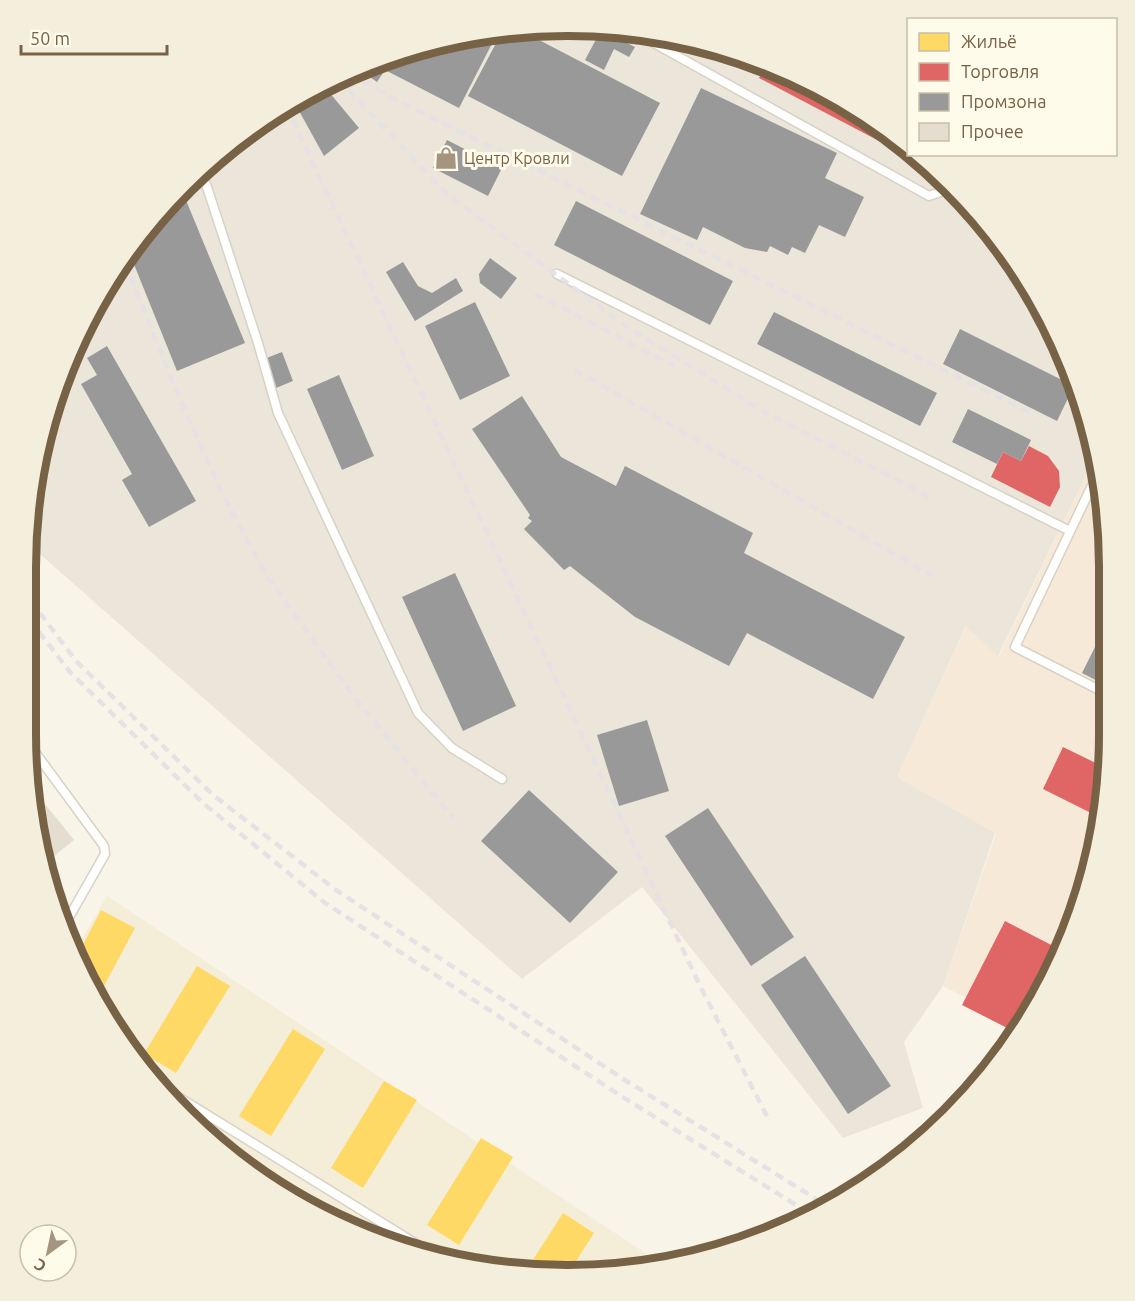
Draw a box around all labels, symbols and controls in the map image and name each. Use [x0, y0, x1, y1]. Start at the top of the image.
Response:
scale bar [21, 18, 166, 56]
legend [907, 18, 1117, 156]
text: 50 m [30, 28, 70, 48]
text: Жильё [961, 31, 1017, 51]
text: Торговля [961, 61, 1039, 81]
text: Промзона [961, 91, 1046, 111]
text: Прочее [961, 121, 1024, 141]
shop icon: Центр Кровли [433, 145, 459, 171]
place label: Центр Кровли [464, 149, 570, 167]
north arrow [18, 1223, 78, 1283]
text: С [31, 1255, 49, 1276]

